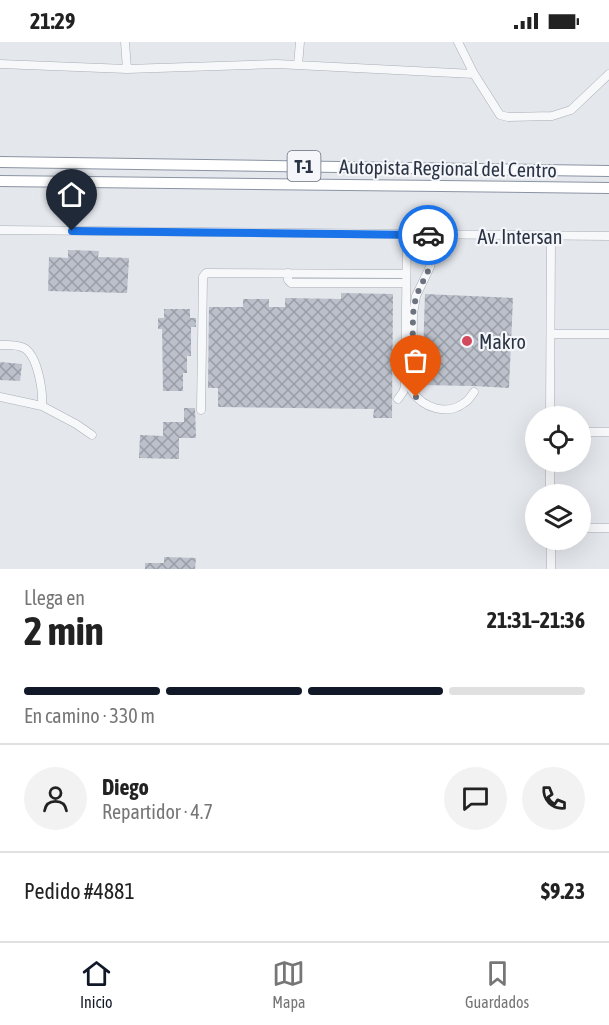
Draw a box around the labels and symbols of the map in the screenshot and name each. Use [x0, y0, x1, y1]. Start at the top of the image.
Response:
road number: T-1 [288, 151, 320, 181]
street label: Autopista Regional del Centro [339, 155, 557, 181]
pin [46, 169, 97, 231]
courier [398, 205, 458, 265]
street label: Av. Intersan [477, 225, 563, 248]
place label: Makro [479, 330, 526, 353]
marker: Makro [460, 334, 474, 348]
pin [390, 335, 441, 397]

